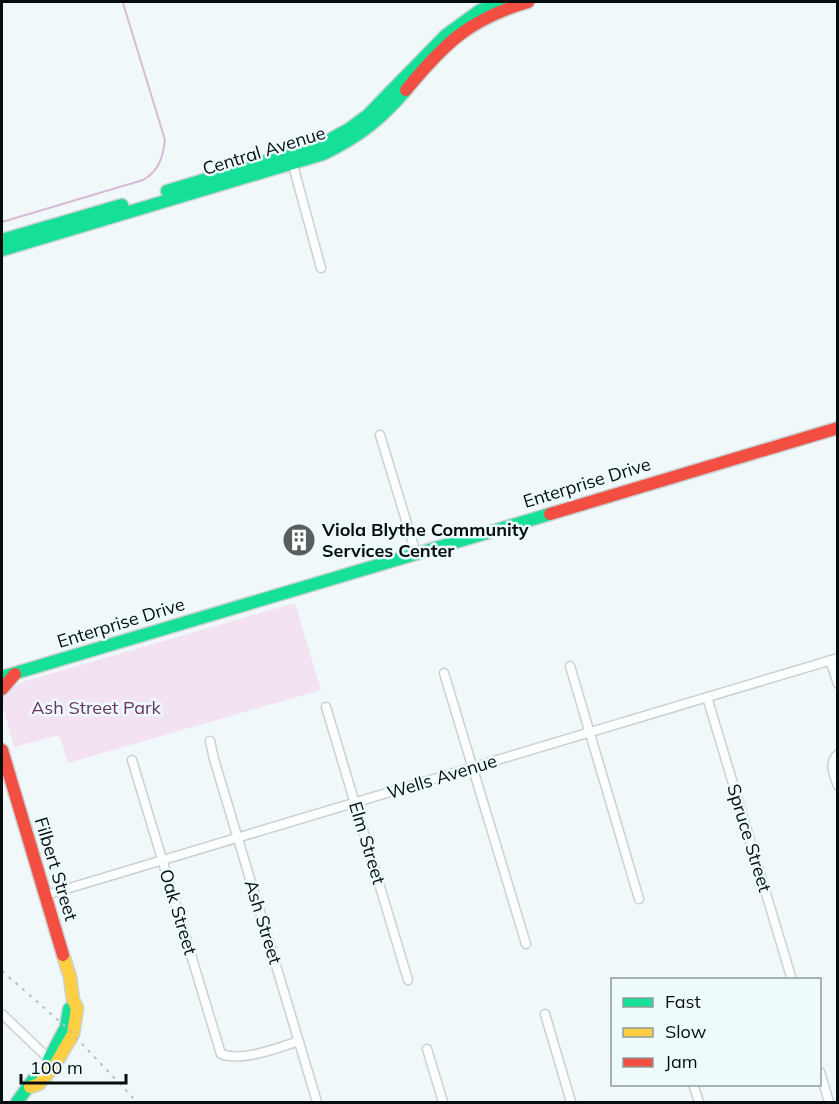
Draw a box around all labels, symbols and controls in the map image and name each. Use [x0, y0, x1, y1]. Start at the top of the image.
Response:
street label: Central Avenue [200, 121, 328, 180]
street label: Enterprise Drive [520, 452, 653, 513]
place label: Viola Blythe Community Services Center [321, 518, 529, 562]
building icon: Viola Blythe Community Services Center [281, 522, 317, 558]
street label: Enterprise Drive [54, 592, 187, 653]
park label: Ash Street Park [31, 696, 162, 719]
street label: Wells Avenue [384, 749, 500, 804]
street label: Spruce Street [722, 781, 777, 895]
street label: Elm Street [344, 799, 391, 887]
street label: Filbert Street [30, 814, 83, 923]
street label: Oak Street [155, 866, 202, 958]
street label: Ash Street [240, 877, 287, 967]
legend [611, 978, 821, 1086]
text: Fast [665, 990, 701, 1013]
text: Slow [665, 1020, 707, 1043]
scale bar [21, 1047, 126, 1085]
text: Jam [665, 1050, 698, 1073]
text: 100 m [30, 1056, 83, 1079]

